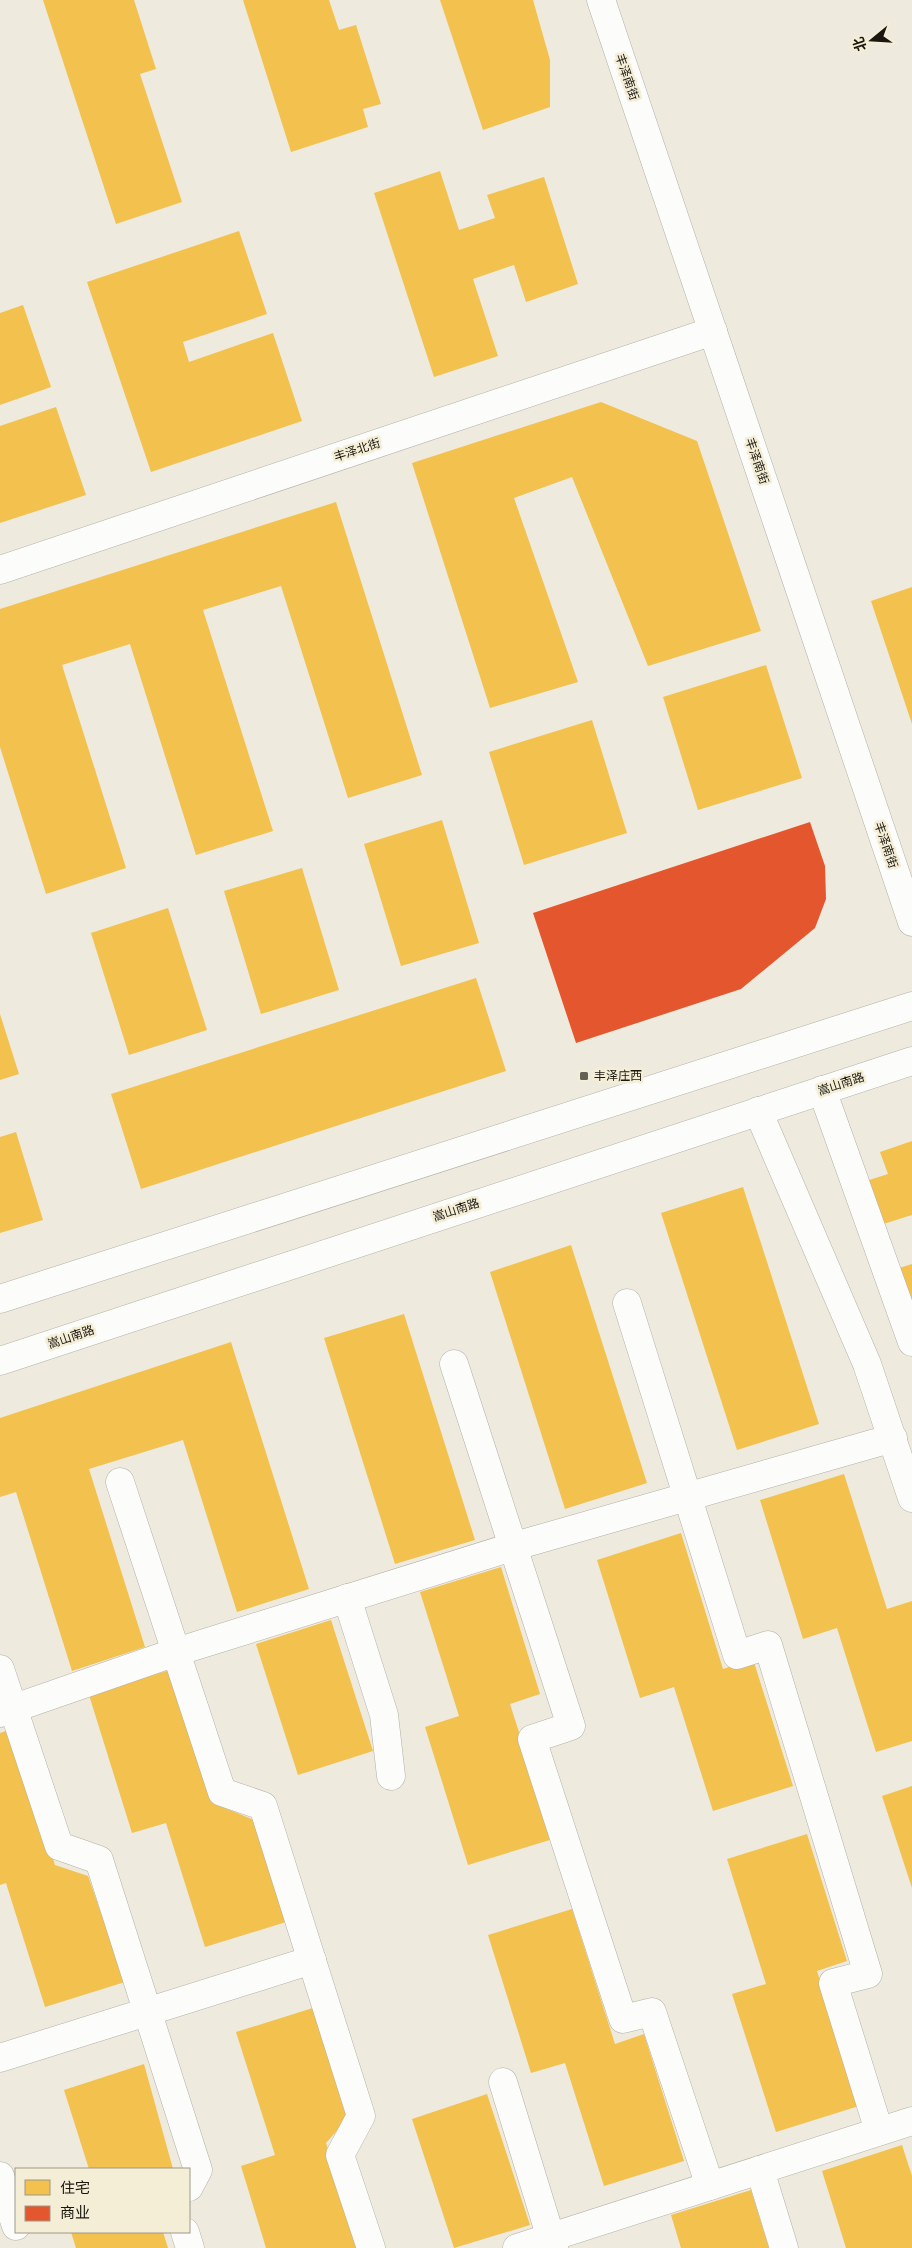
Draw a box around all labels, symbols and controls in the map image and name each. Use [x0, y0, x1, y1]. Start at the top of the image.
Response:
north arrow [847, 15, 897, 65]
text: 北 [851, 34, 871, 53]
street label: 丰泽南街 [611, 52, 641, 103]
street label: 丰泽北街 [332, 436, 383, 466]
street label: 丰泽南街 [741, 436, 771, 487]
street label: 丰泽南街 [870, 820, 900, 871]
place label: 丰泽庄西 [594, 1069, 642, 1085]
marker: 丰泽庄西 [578, 1070, 590, 1082]
street label: 嵩山南路 [816, 1070, 867, 1100]
street label: 嵩山南路 [431, 1196, 482, 1226]
street label: 嵩山南路 [46, 1323, 97, 1353]
legend [15, 2168, 190, 2233]
text: 住宅 [60, 2180, 90, 2199]
text: 商业 [60, 2205, 90, 2224]

